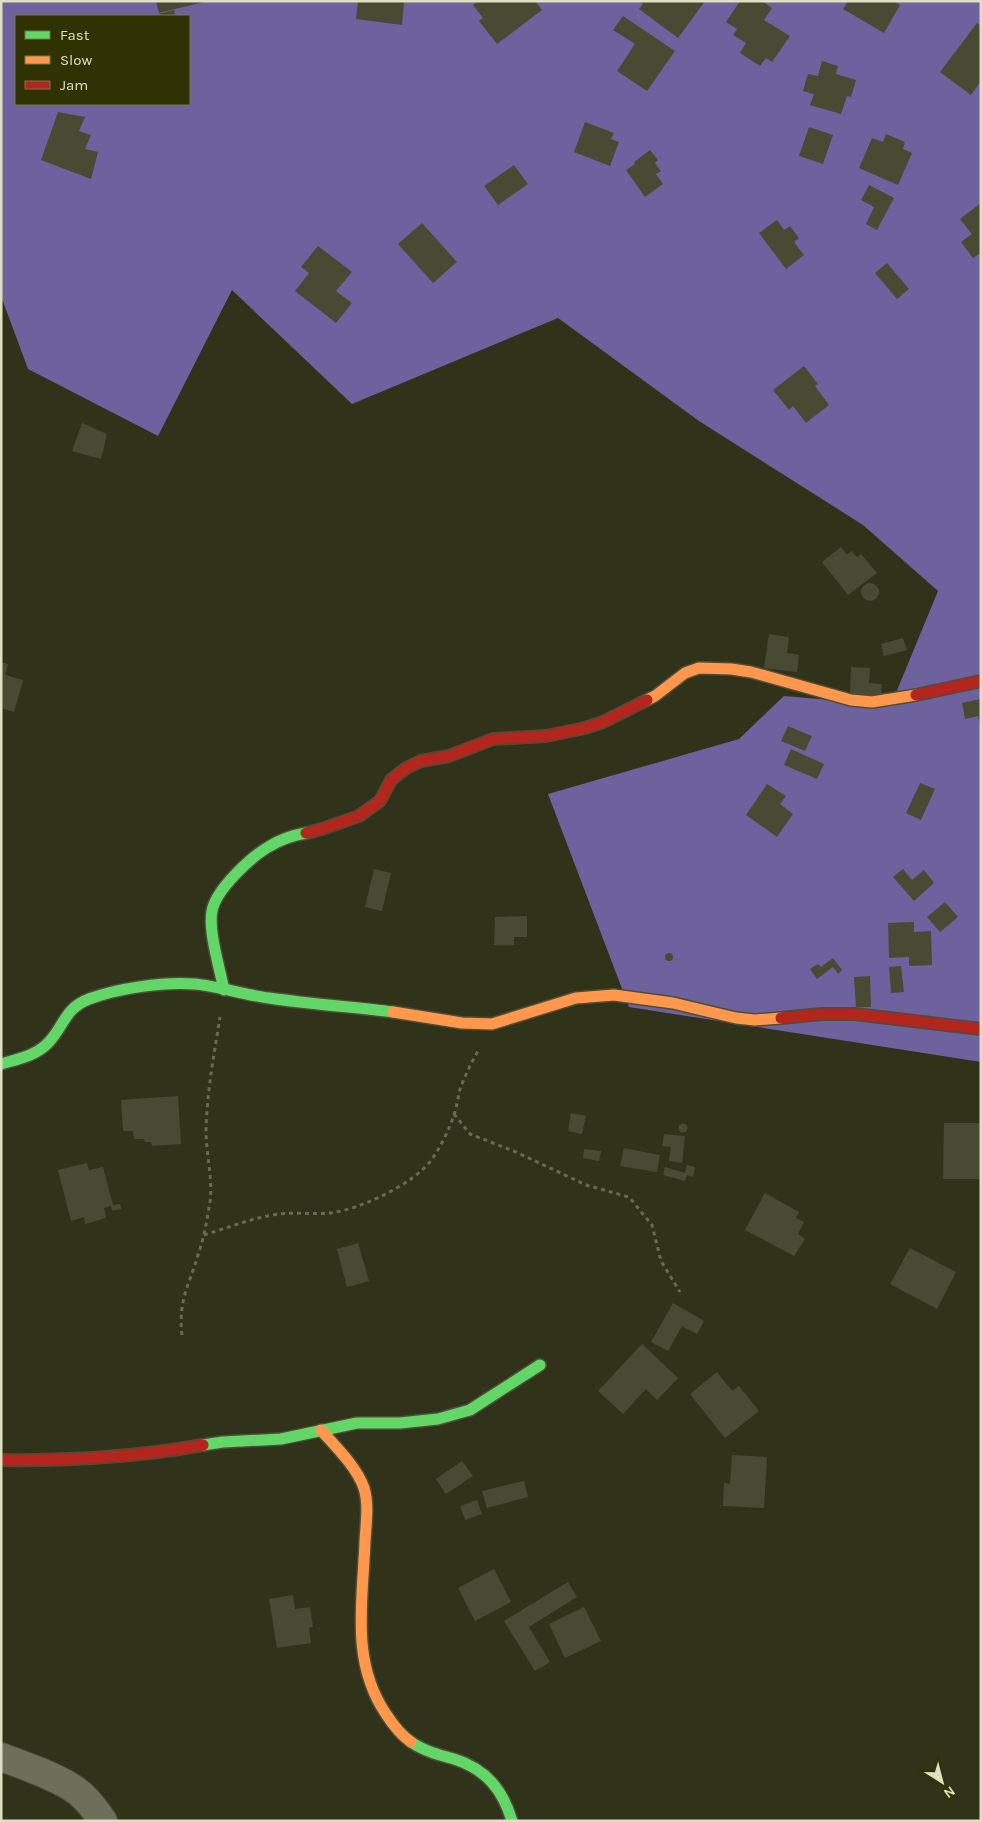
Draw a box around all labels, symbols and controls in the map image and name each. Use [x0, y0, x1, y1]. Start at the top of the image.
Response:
legend [15, 15, 190, 105]
text: Fast [60, 26, 90, 44]
text: Slow [60, 51, 92, 69]
text: Jam [60, 76, 88, 94]
north arrow [917, 1757, 967, 1807]
text: N [940, 1782, 958, 1802]

